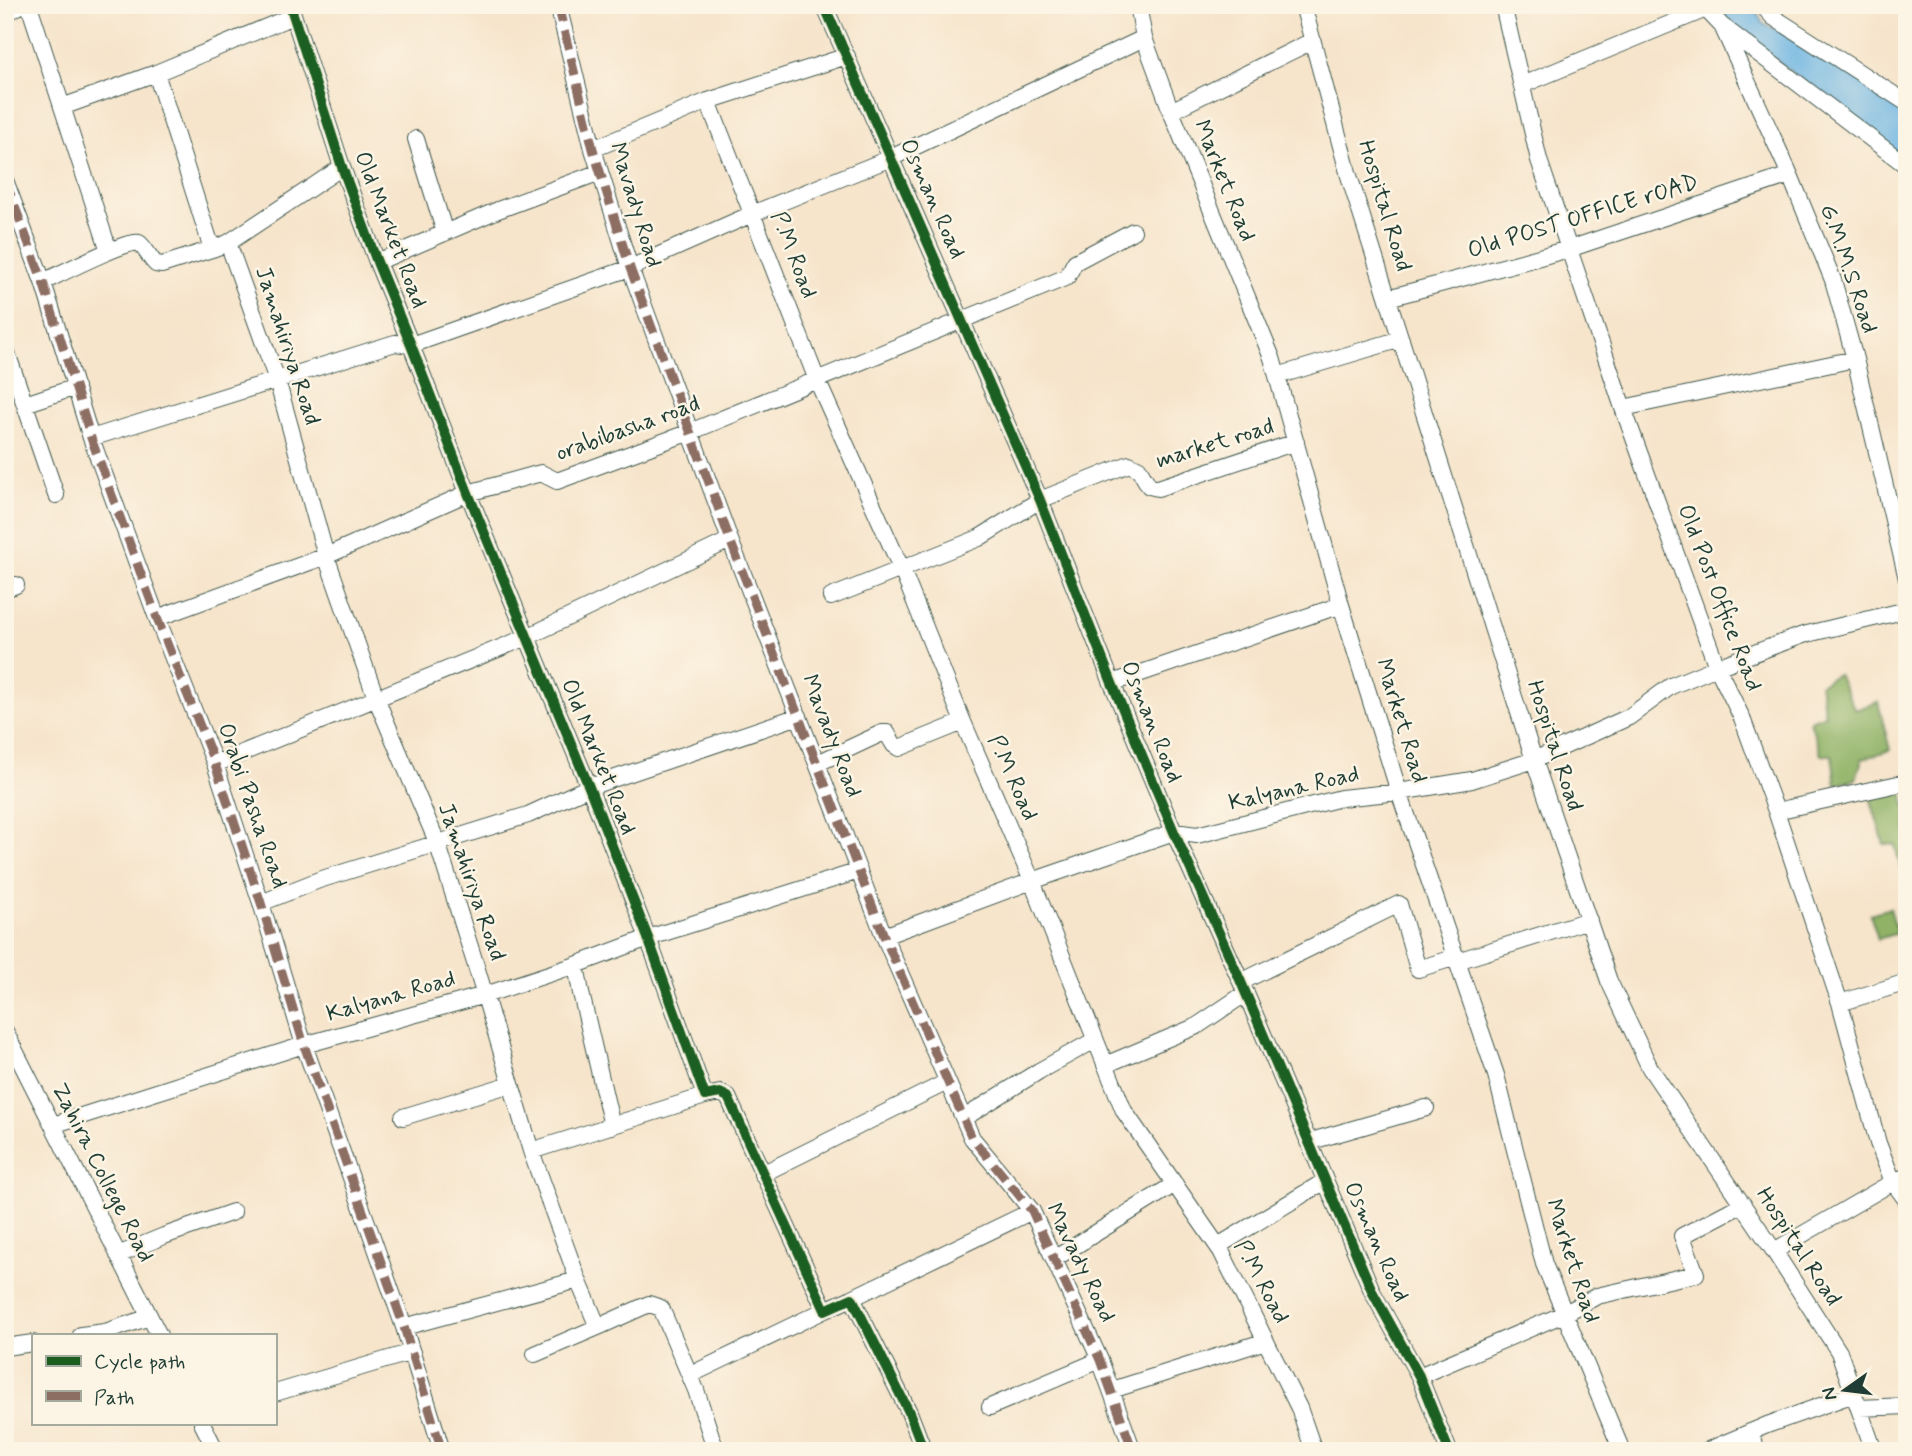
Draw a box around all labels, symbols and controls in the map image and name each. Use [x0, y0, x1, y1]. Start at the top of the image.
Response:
street label: Market Road [1186, 116, 1262, 246]
street label: Osman Road [892, 134, 972, 264]
street label: Hospital Road [1350, 137, 1418, 275]
street label: Mavady Road [602, 139, 668, 271]
street label: Old Market Road [346, 147, 434, 313]
street label: Old POST OFFICE rOAD [1464, 168, 1702, 266]
street label: G.M.M.S Road [1812, 200, 1884, 338]
street label: P.M Road [763, 207, 823, 303]
street label: Jamahiriya Road [247, 263, 327, 429]
street label: orabibasha road [552, 389, 704, 469]
street label: market road [1152, 412, 1278, 476]
street label: Old Post Office Road [1670, 500, 1768, 696]
street label: Market Road [1368, 655, 1434, 787]
street label: Osman Road [1113, 657, 1189, 787]
street label: Mavady Road [794, 670, 868, 802]
street label: Old Market Road [553, 675, 643, 839]
street label: Hospital Road [1519, 677, 1589, 815]
street label: Orabi Pasha Road [210, 719, 294, 893]
street label: P.M Road [980, 730, 1044, 826]
street label: Kalyana Road [1226, 759, 1362, 819]
street label: Jamahiriya Road [430, 799, 512, 965]
street label: Kalyana Road [323, 964, 459, 1030]
street label: Zahira College Road [44, 1078, 160, 1268]
street label: Osman Road [1336, 1177, 1416, 1307]
street label: Hospital Road [1748, 1182, 1848, 1312]
street label: Market Road [1538, 1195, 1606, 1327]
street label: Mavady Road [1038, 1198, 1122, 1328]
street label: P.M Road [1226, 1235, 1296, 1329]
legend [32, 1334, 276, 1424]
text: Cycle path [94, 1348, 185, 1376]
north arrow [1811, 1354, 1881, 1424]
text: Path [94, 1384, 134, 1412]
text: N [1816, 1385, 1844, 1403]

